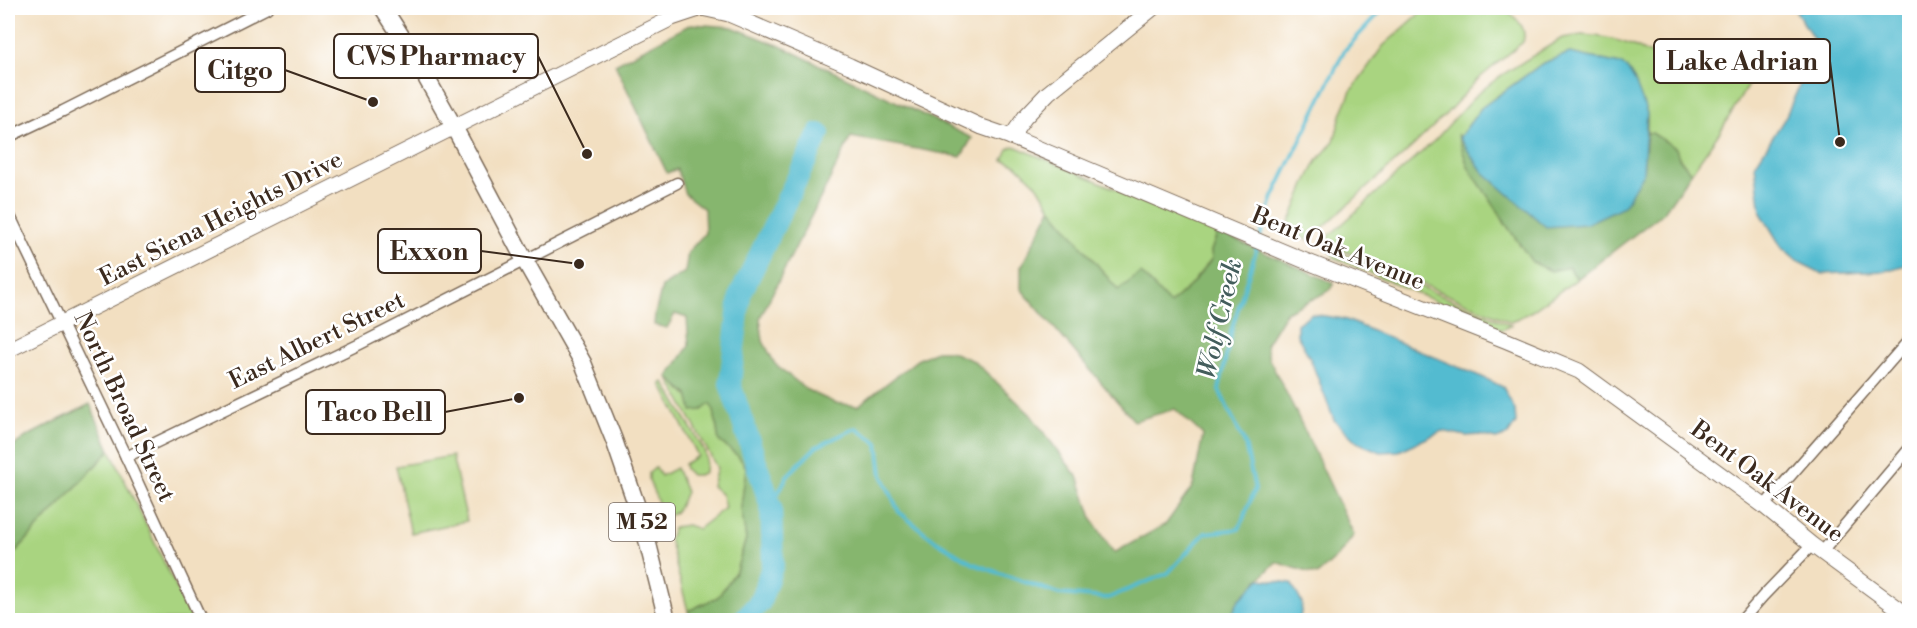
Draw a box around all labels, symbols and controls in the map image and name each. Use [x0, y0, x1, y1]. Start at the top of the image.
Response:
callout: CVS Pharmacy [334, 34, 538, 78]
callout: Lake Adrian [1654, 39, 1830, 83]
text: CVS Pharmacy [346, 41, 527, 73]
text: Lake Adrian [1666, 46, 1818, 78]
callout: Citgo [195, 48, 285, 92]
text: Citgo [207, 55, 273, 87]
street label: East Siena Heights Drive [94, 145, 348, 293]
street label: Bent Oak Avenue [1246, 200, 1429, 297]
callout: Exxon [378, 229, 481, 273]
text: Exxon [390, 236, 468, 268]
water label: Wolf Creek [1191, 256, 1249, 382]
street label: East Albert Street [224, 285, 410, 397]
street label: North Broad Street [67, 307, 181, 507]
callout: Taco Bell [306, 390, 445, 434]
text: Taco Bell [318, 397, 433, 429]
street label: Bent Oak Avenue [1684, 414, 1850, 549]
road number: M 52 [609, 503, 675, 541]

